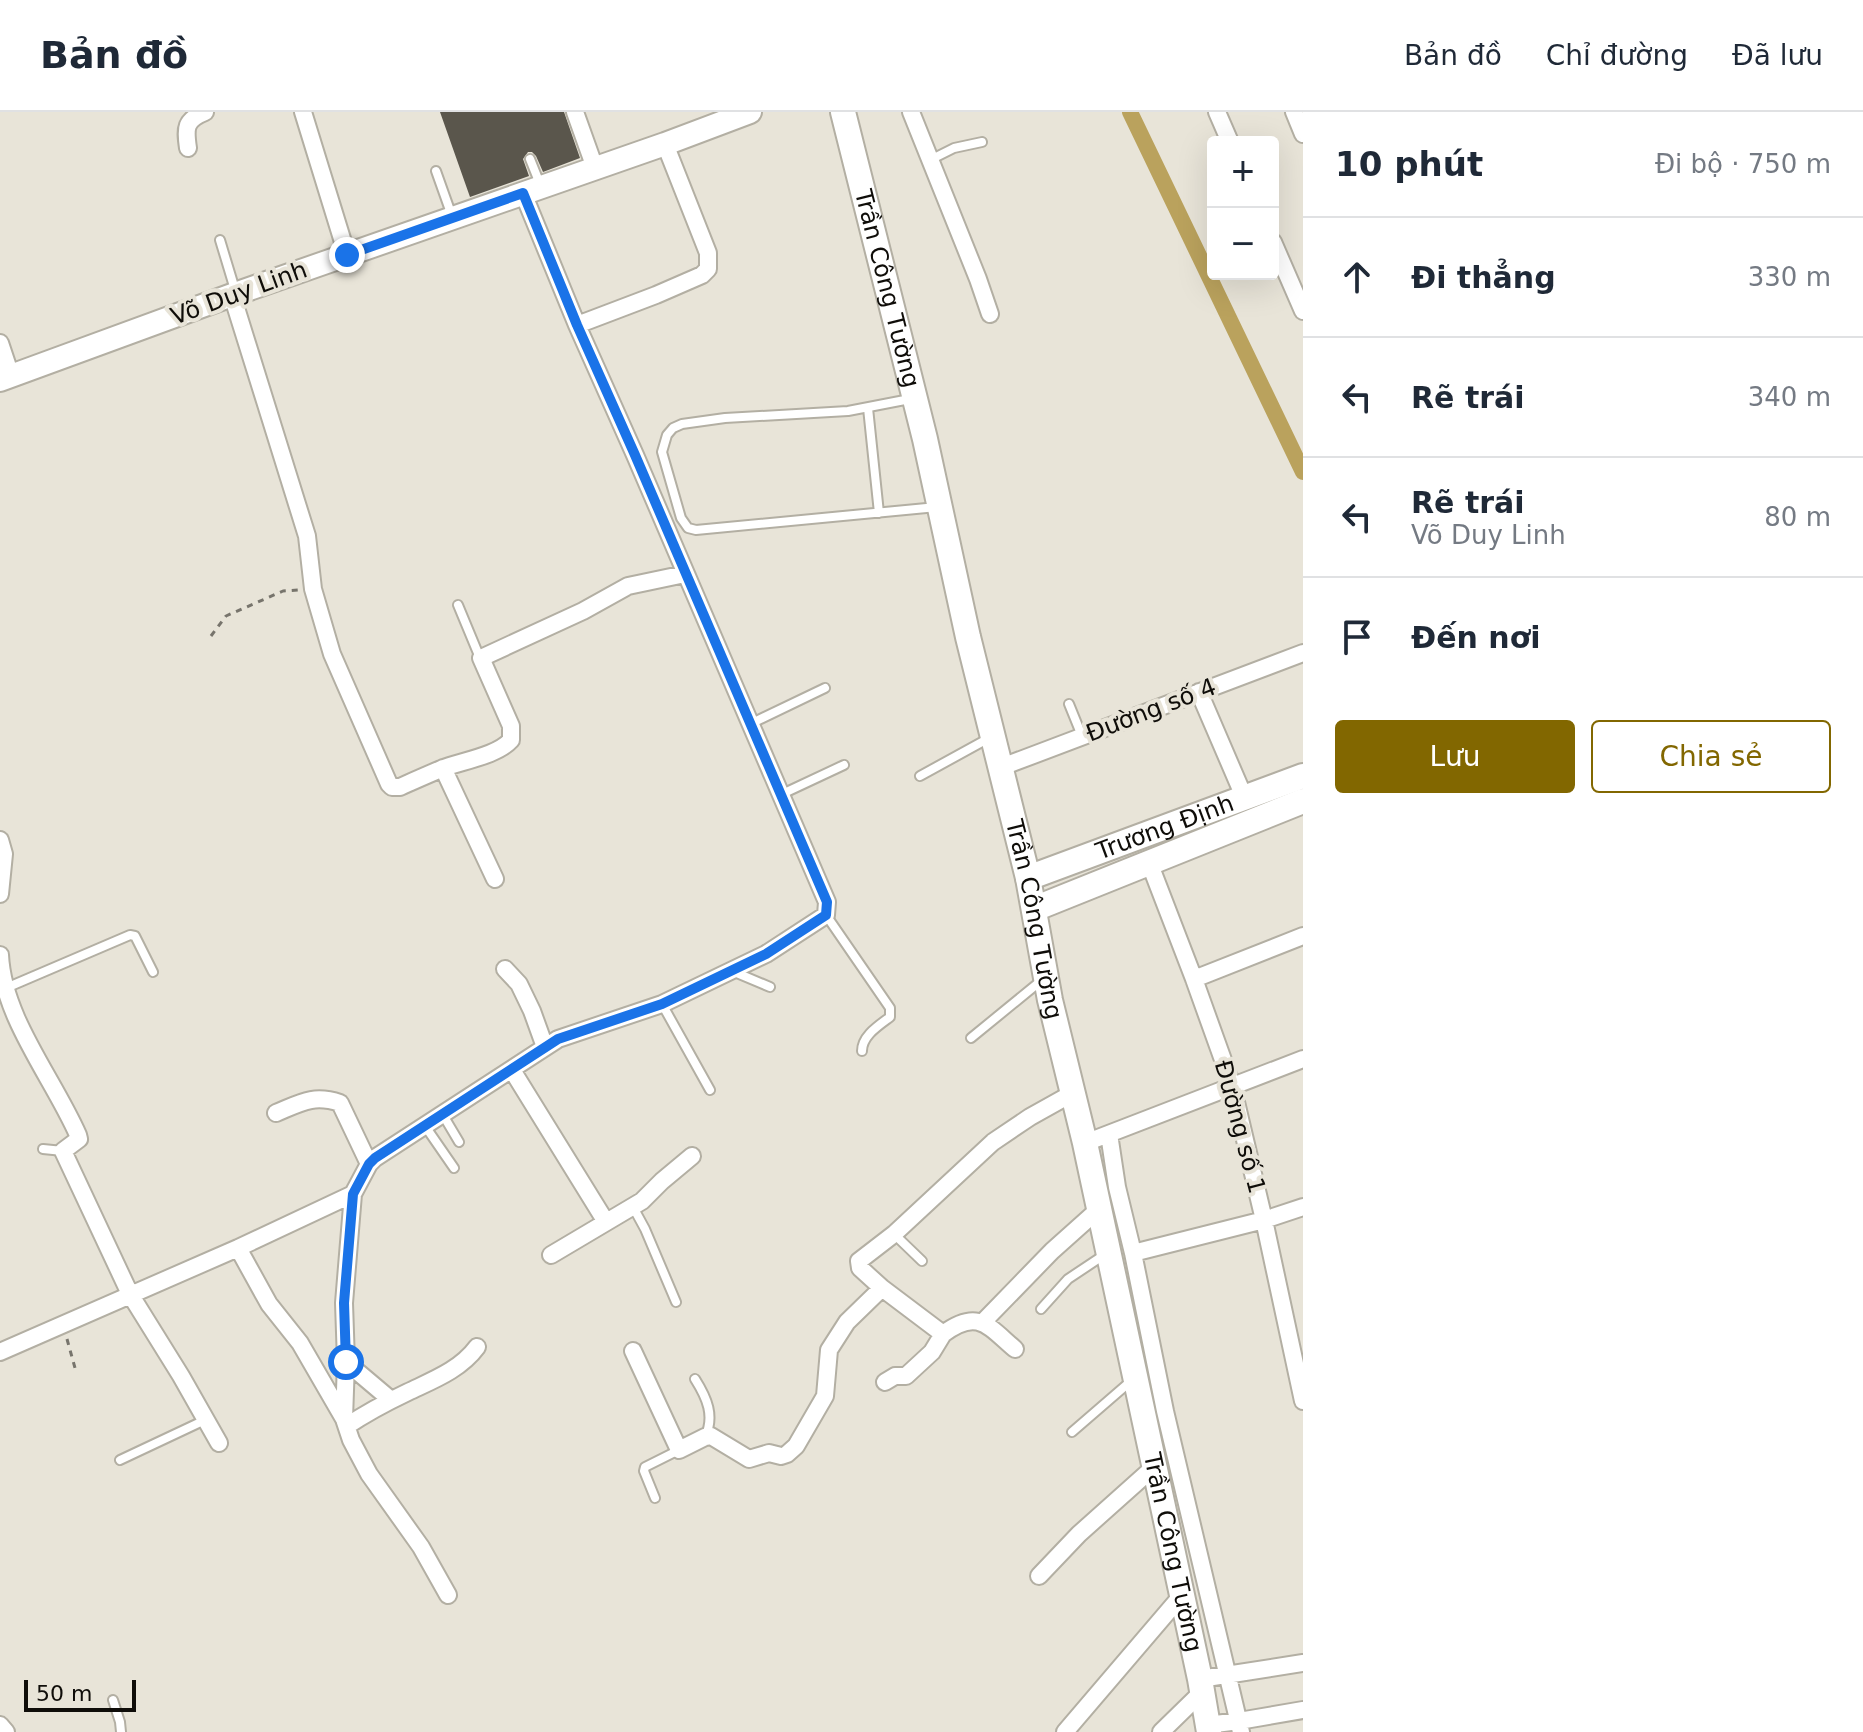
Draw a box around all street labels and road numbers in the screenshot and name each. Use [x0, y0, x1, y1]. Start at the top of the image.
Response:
street label: Trần Công Tường [849, 186, 926, 390]
street label: Võ Duy Linh [167, 255, 311, 331]
street label: Đường số 4 [1082, 672, 1220, 748]
street label: Trương Định [1091, 789, 1238, 866]
street label: Trần Công Tường [1000, 816, 1068, 1022]
street label: Đường số 1 [1209, 1057, 1271, 1197]
street label: Trần Công Tường [1138, 1449, 1208, 1655]

